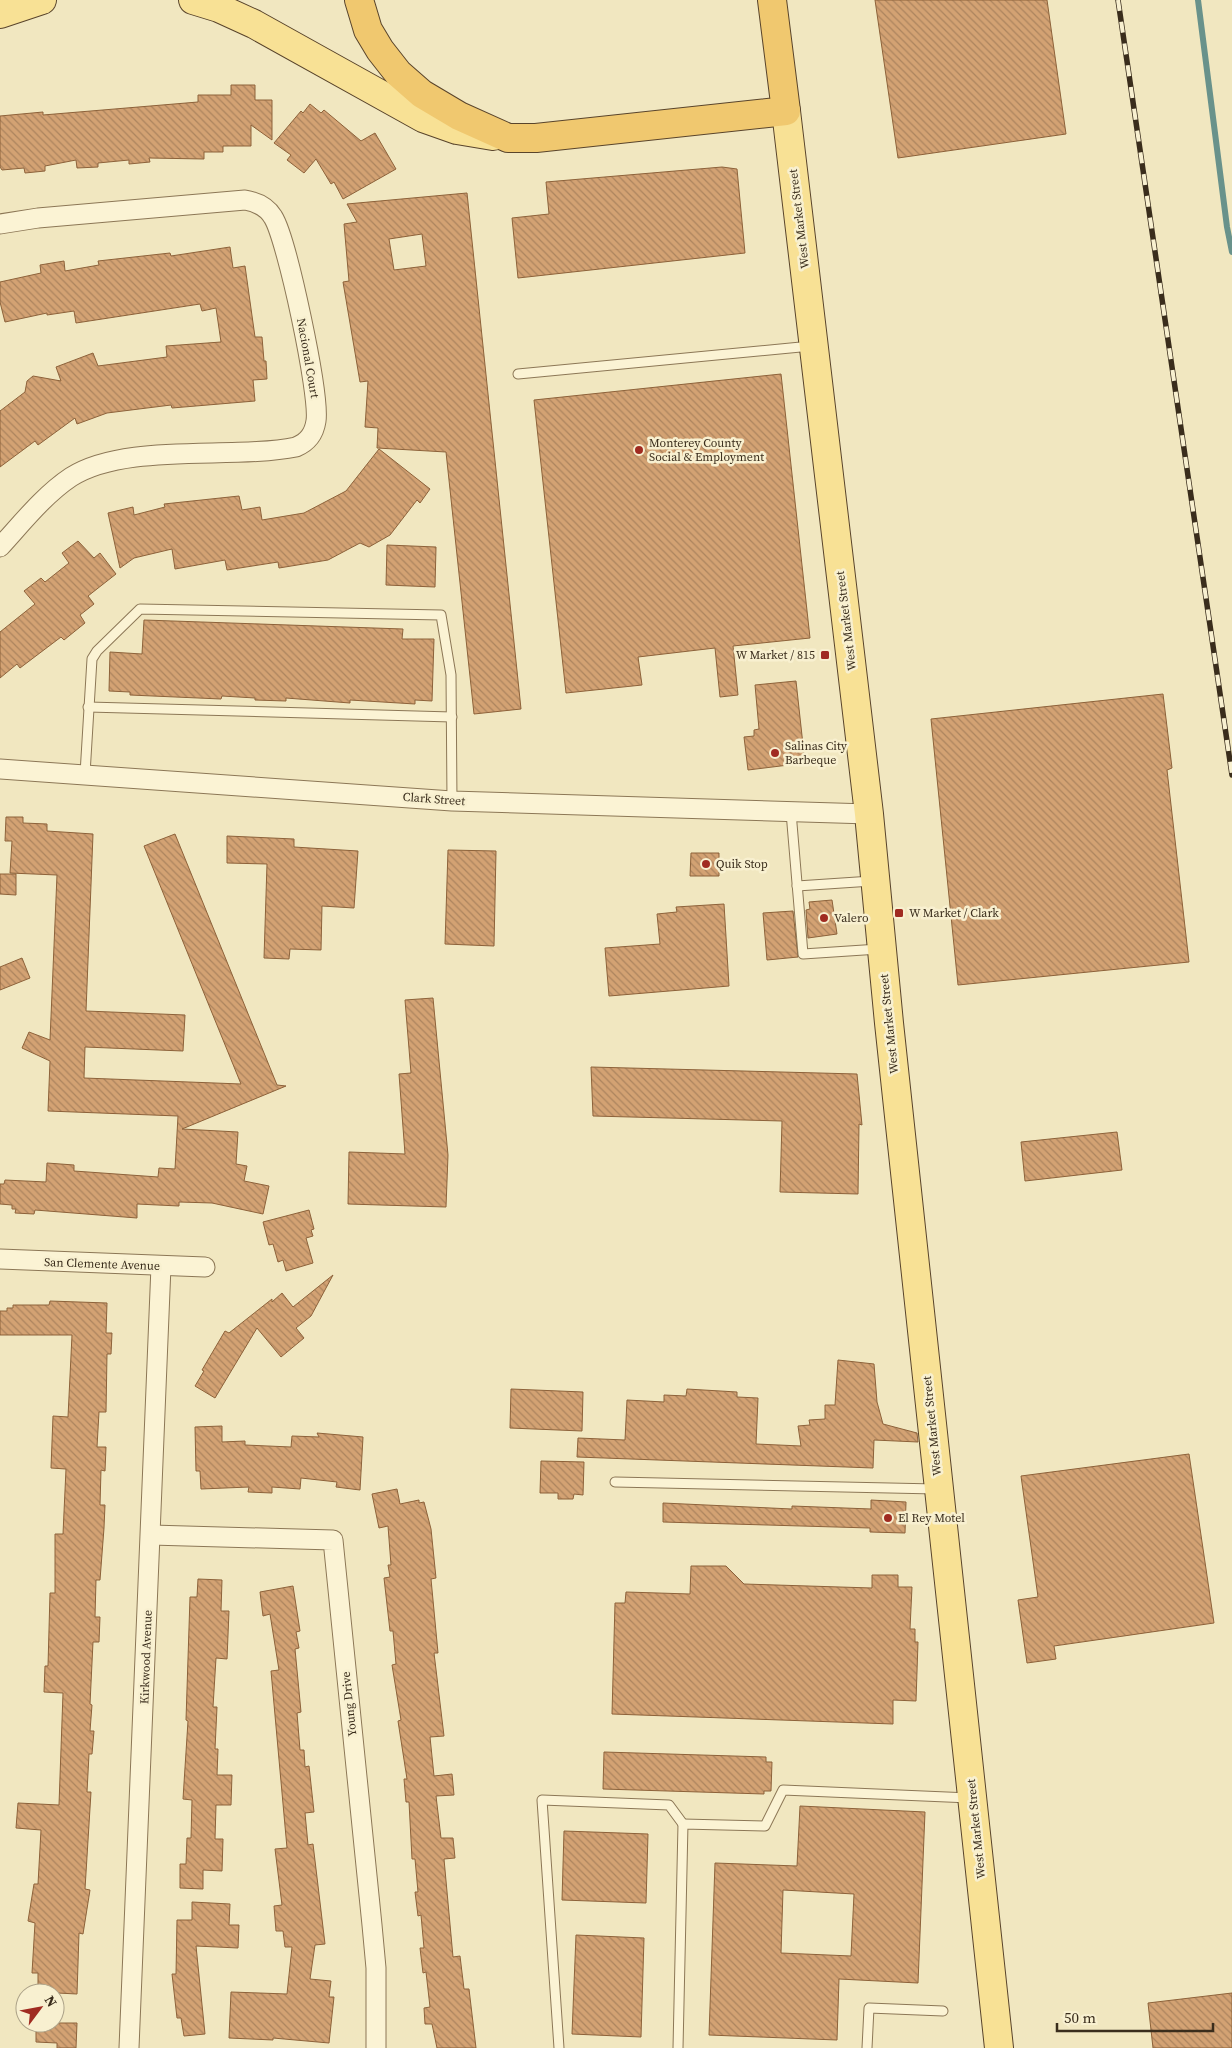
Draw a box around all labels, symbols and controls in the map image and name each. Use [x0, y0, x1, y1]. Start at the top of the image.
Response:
street label: West Market Street [785, 168, 813, 270]
street label: Nacional Court [293, 317, 323, 399]
place label: Monterey County Social & Employment [649, 435, 764, 465]
marker: Monterey County Social & Employment [633, 444, 645, 456]
street label: West Market Street [832, 570, 860, 672]
place label: W Market / 815 [736, 647, 815, 663]
marker: W Market / 815 [819, 649, 831, 661]
place label: Salinas City Barbeque [785, 738, 848, 768]
marker: Salinas City Barbeque [769, 747, 781, 759]
street label: Clark Street [402, 789, 466, 809]
place label: Quik Stop [716, 856, 768, 872]
marker: Quik Stop [700, 858, 712, 870]
place label: W Market / Clark [909, 905, 999, 921]
marker: W Market / Clark [893, 907, 905, 919]
place label: Valero [834, 910, 869, 926]
marker: Valero [818, 912, 830, 924]
street label: West Market Street [876, 973, 902, 1075]
street label: San Clemente Avenue [44, 1254, 160, 1274]
street label: West Market Street [919, 1375, 945, 1477]
place label: El Rey Motel [898, 1510, 965, 1526]
marker: El Rey Motel [882, 1512, 894, 1524]
street label: Kirkwood Avenue [136, 1610, 156, 1704]
street label: Young Drive [338, 1671, 360, 1737]
street label: West Market Street [963, 1778, 989, 1880]
north arrow [15, 1983, 65, 2033]
text: N [40, 1991, 62, 2011]
scale bar [1057, 2000, 1213, 2032]
text: 50 m [1064, 2007, 1096, 2028]

